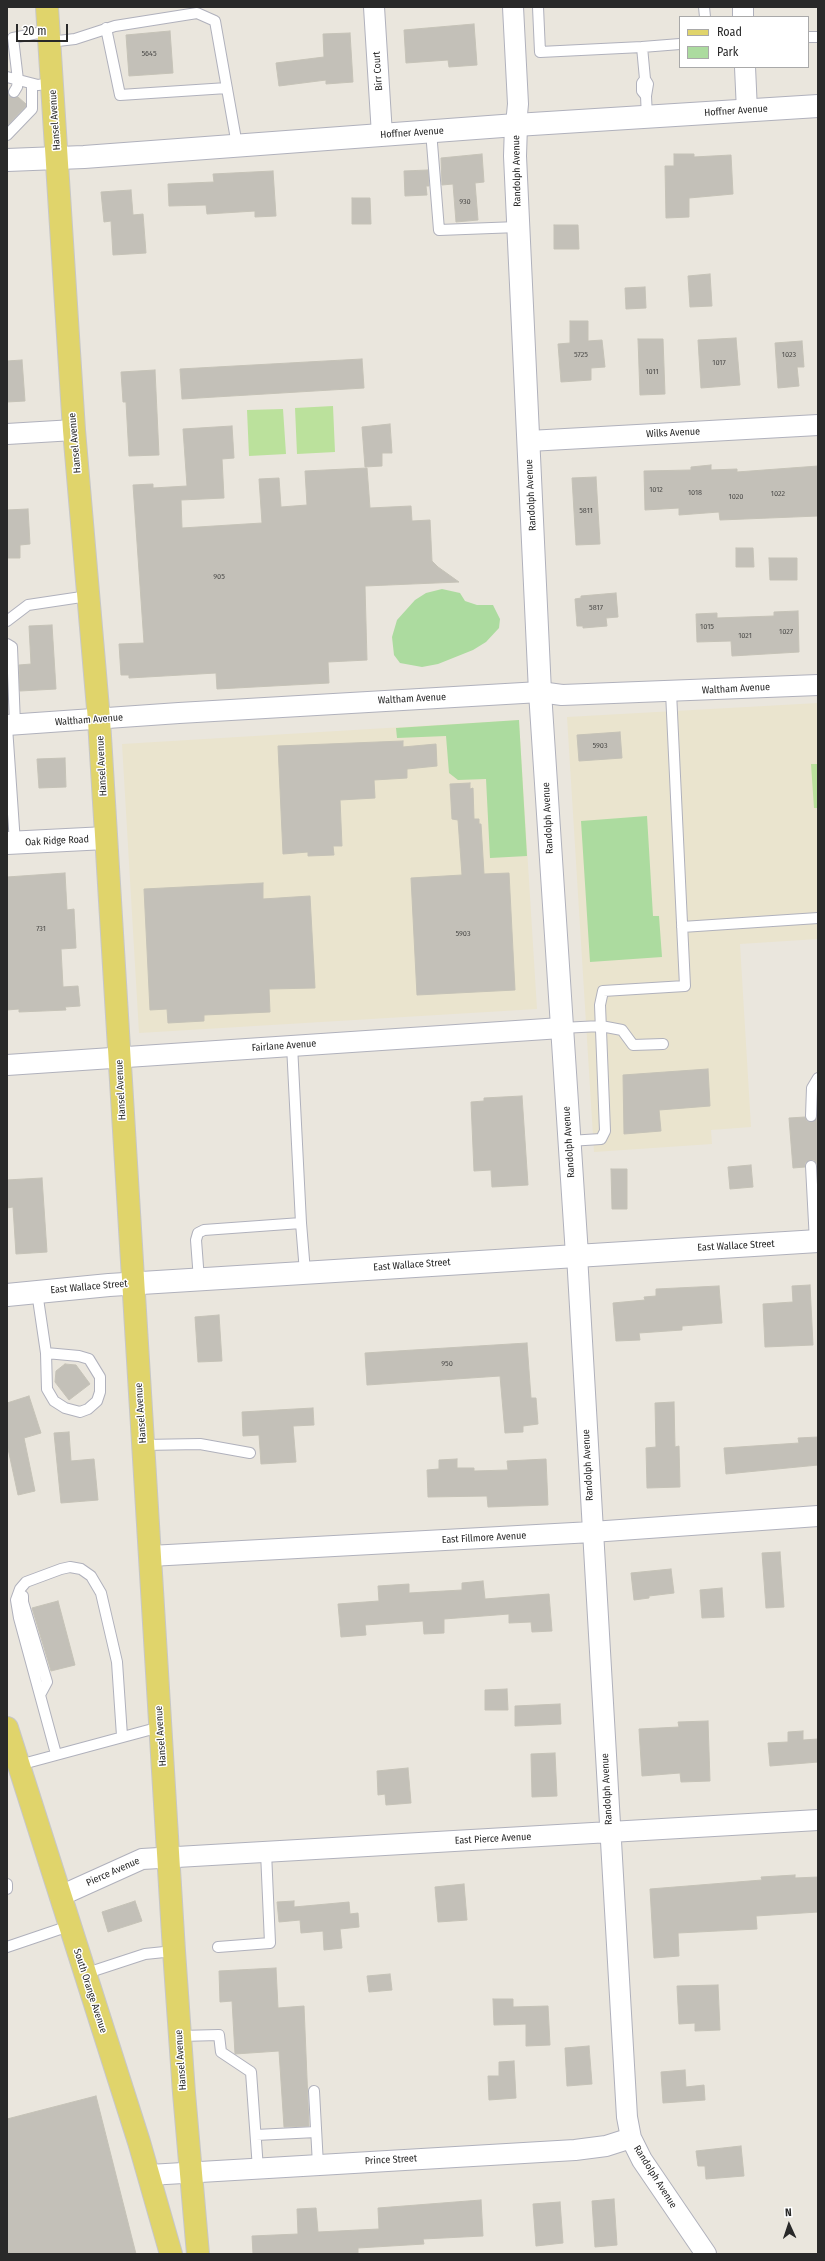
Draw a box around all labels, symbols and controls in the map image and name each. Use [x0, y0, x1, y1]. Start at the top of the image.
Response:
scale bar [18, 16, 70, 42]
legend [679, 16, 809, 68]
text: 20 m [23, 24, 47, 38]
text: Road [717, 25, 742, 39]
text: Park [717, 45, 738, 59]
house number: 5645 [141, 49, 157, 59]
street label: Birr Court [371, 51, 385, 91]
street label: Hansel Avenue [47, 89, 63, 151]
street label: Hoffner Avenue [704, 103, 768, 119]
street label: Hoffner Avenue [380, 125, 444, 141]
street label: Randolph Avenue [510, 135, 524, 207]
house number: 930 [459, 197, 471, 207]
house number: 5725 [574, 350, 588, 360]
house number: 1023 [782, 350, 796, 360]
house number: 1017 [712, 358, 726, 368]
house number: 1011 [645, 367, 659, 377]
street label: Hansel Avenue [66, 412, 84, 474]
street label: Wilks Avenue [646, 426, 700, 440]
street label: Randolph Avenue [523, 459, 539, 531]
house number: 1012 [649, 485, 663, 495]
house number: 1018 [688, 488, 702, 498]
house number: 1022 [771, 489, 785, 499]
house number: 1020 [729, 492, 743, 502]
house number: 5811 [579, 506, 593, 516]
house number: 905 [213, 572, 225, 582]
house number: 5817 [589, 603, 603, 613]
house number: 1015 [700, 622, 714, 632]
house number: 1027 [779, 627, 793, 637]
house number: 1021 [738, 631, 752, 641]
street label: Waltham Avenue [702, 681, 770, 697]
street label: Waltham Avenue [378, 691, 446, 707]
street label: Waltham Avenue [55, 712, 123, 728]
street label: Hansel Avenue [94, 735, 110, 797]
house number: 5903 [592, 741, 608, 751]
street label: Randolph Avenue [540, 782, 556, 854]
street label: Oak Ridge Road [25, 833, 89, 849]
house number: 731 [36, 924, 46, 934]
house number: 5903 [455, 929, 471, 939]
street label: Fairlane Avenue [251, 1038, 317, 1054]
street label: Hansel Avenue [113, 1059, 129, 1121]
street label: Randolph Avenue [561, 1106, 577, 1178]
street label: East Wallace Street [697, 1238, 775, 1254]
street label: East Wallace Street [373, 1256, 451, 1274]
street label: East Wallace Street [50, 1278, 128, 1296]
house number: 950 [441, 1359, 453, 1369]
street label: Hansel Avenue [133, 1382, 149, 1444]
street label: Randolph Avenue [580, 1429, 596, 1501]
street label: East Fillmore Avenue [441, 1530, 527, 1546]
street label: Hansel Avenue [153, 1705, 169, 1767]
street label: Randolph Avenue [599, 1753, 615, 1825]
street label: East Pierce Avenue [454, 1831, 532, 1847]
street label: Pierce Avenue [84, 1855, 142, 1889]
street label: South Orange Avenue [71, 1947, 109, 2035]
street label: Hansel Avenue [173, 2029, 189, 2091]
street label: Randolph Avenue [631, 2143, 679, 2211]
street label: Prince Street [365, 2153, 417, 2167]
north arrow [769, 2205, 809, 2245]
text: N [785, 2206, 792, 2219]

